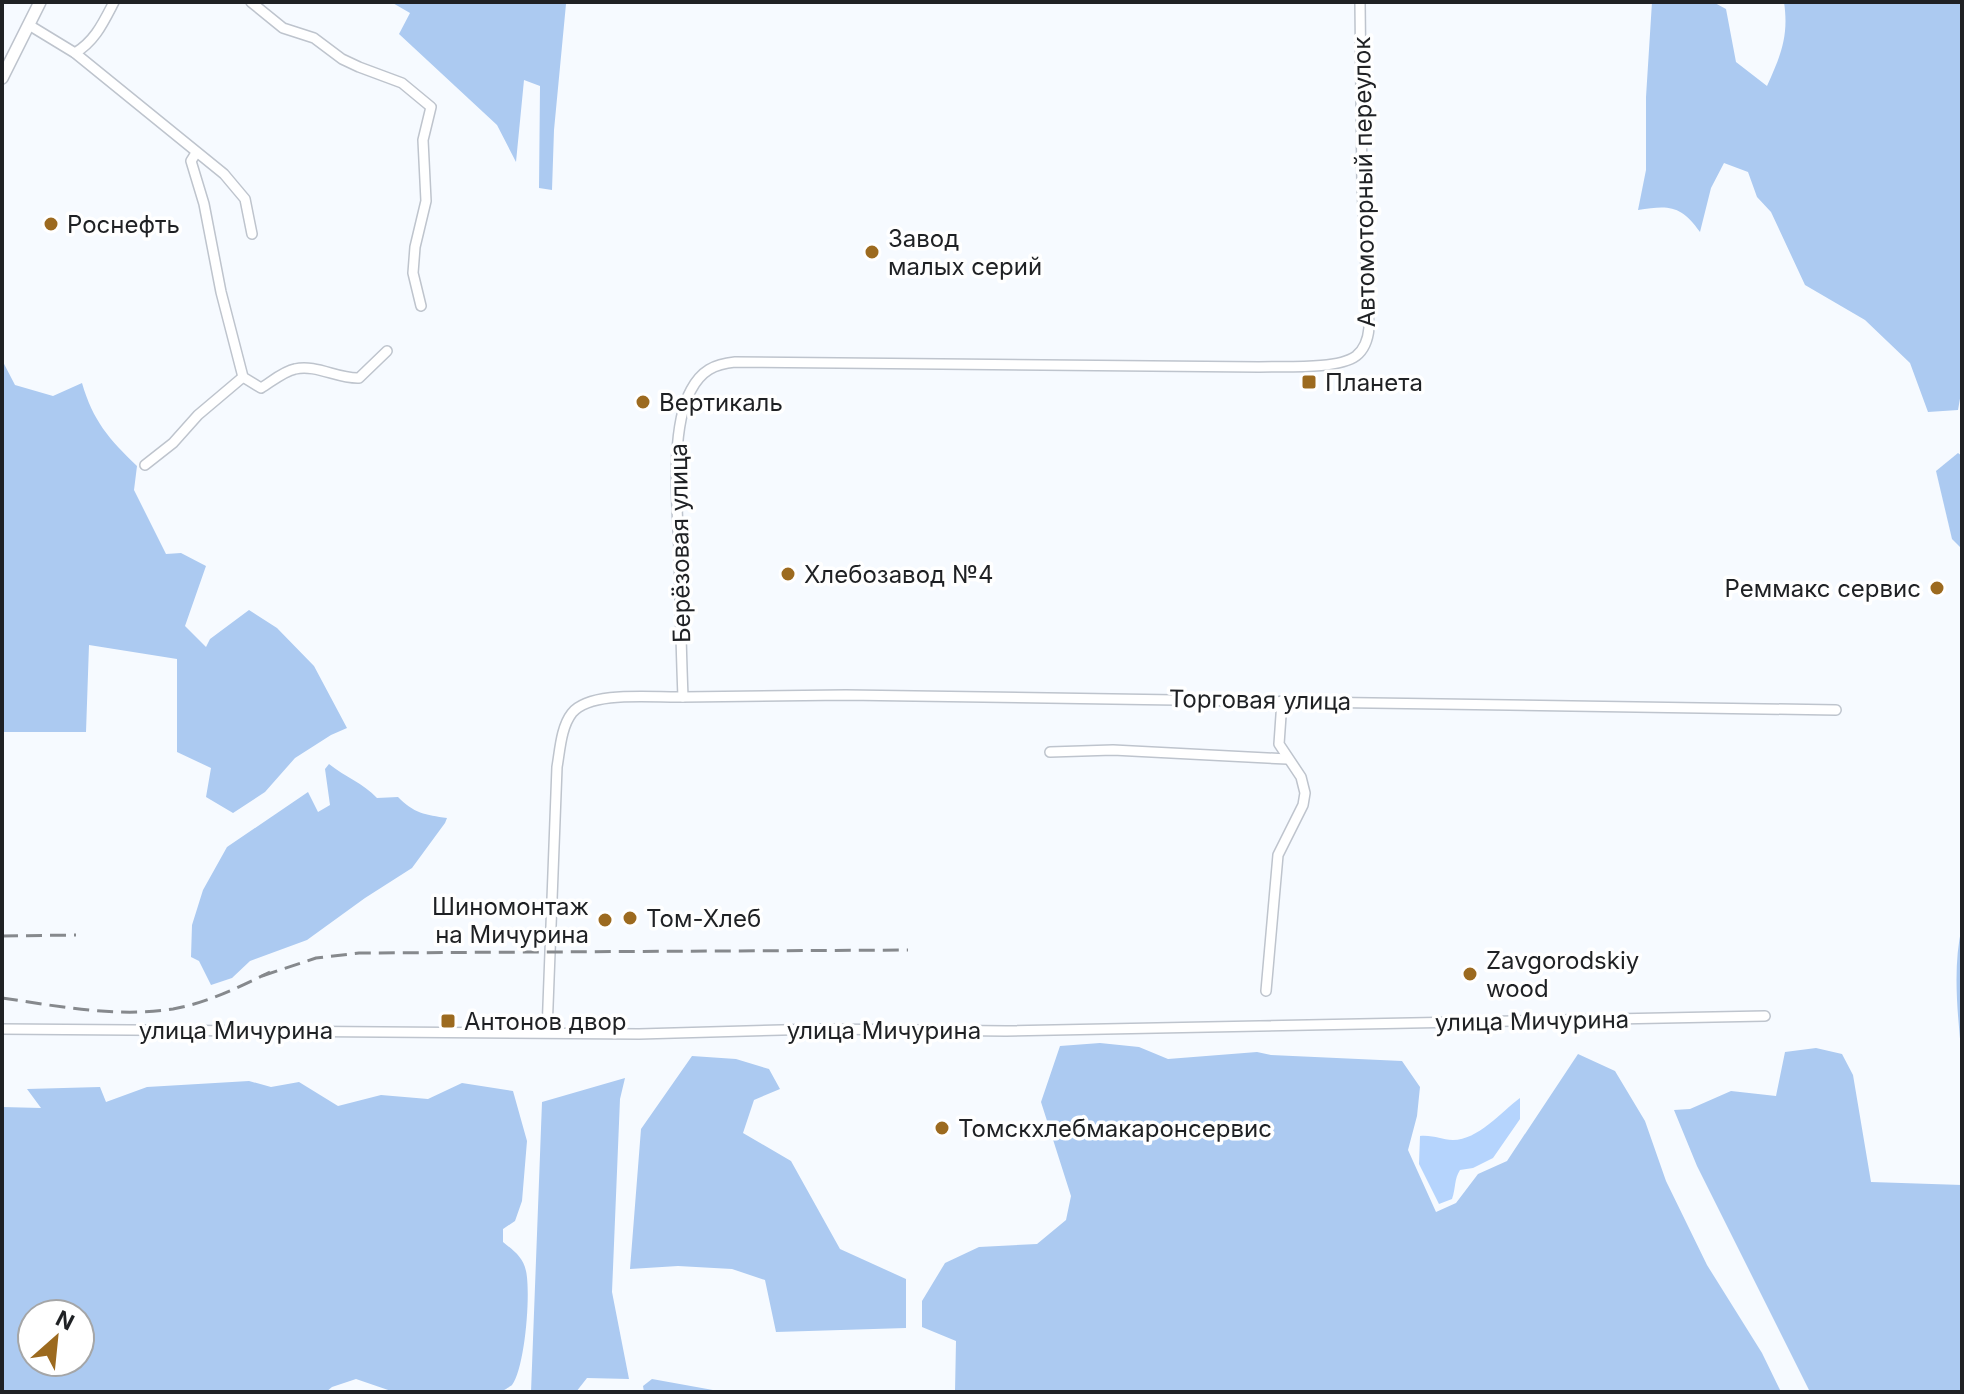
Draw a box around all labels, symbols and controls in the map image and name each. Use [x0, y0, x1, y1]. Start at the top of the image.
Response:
street label: Автомоторный переулок [1347, 36, 1381, 328]
place label: Роснефть [67, 210, 180, 239]
marker: Роснефть [42, 215, 60, 233]
place label: Завод малых серий [888, 224, 1042, 281]
marker: Завод малых серий [863, 243, 881, 261]
place label: Планета [1325, 368, 1423, 397]
marker: Планета [1300, 373, 1318, 391]
place label: Вертикаль [659, 388, 783, 417]
marker: Вертикаль [634, 393, 652, 411]
street label: Берёзовая улица [664, 443, 696, 643]
place label: Хлебозавод №4 [804, 560, 994, 589]
marker: Хлебозавод №4 [779, 565, 797, 583]
place label: Реммакс сервис [1725, 574, 1921, 603]
marker: Реммакс сервис [1928, 579, 1946, 597]
street label: Торговая улица [1169, 684, 1351, 716]
place label: Шиномонтаж на Мичурина [432, 892, 589, 949]
place label: Том-Хлеб [646, 904, 761, 933]
marker: Том-Хлеб [621, 909, 639, 927]
marker: Шиномонтаж на Мичурина [596, 911, 614, 929]
place label: Zavgorodskiy wood [1486, 946, 1639, 1003]
marker: Zavgorodskiy wood [1461, 965, 1479, 983]
street label: улица Мичурина [1435, 1005, 1629, 1037]
place label: Антонов двор [464, 1007, 627, 1036]
marker: Антонов двор [439, 1012, 457, 1030]
street label: улица Мичурина [139, 1016, 333, 1045]
street label: улица Мичурина [787, 1016, 981, 1045]
place label: Томскхлебмакаронсервис [958, 1114, 1272, 1143]
marker: Томскхлебмакаронсервис [933, 1119, 951, 1137]
north arrow [16, 1298, 96, 1378]
text: N [52, 1305, 78, 1336]

